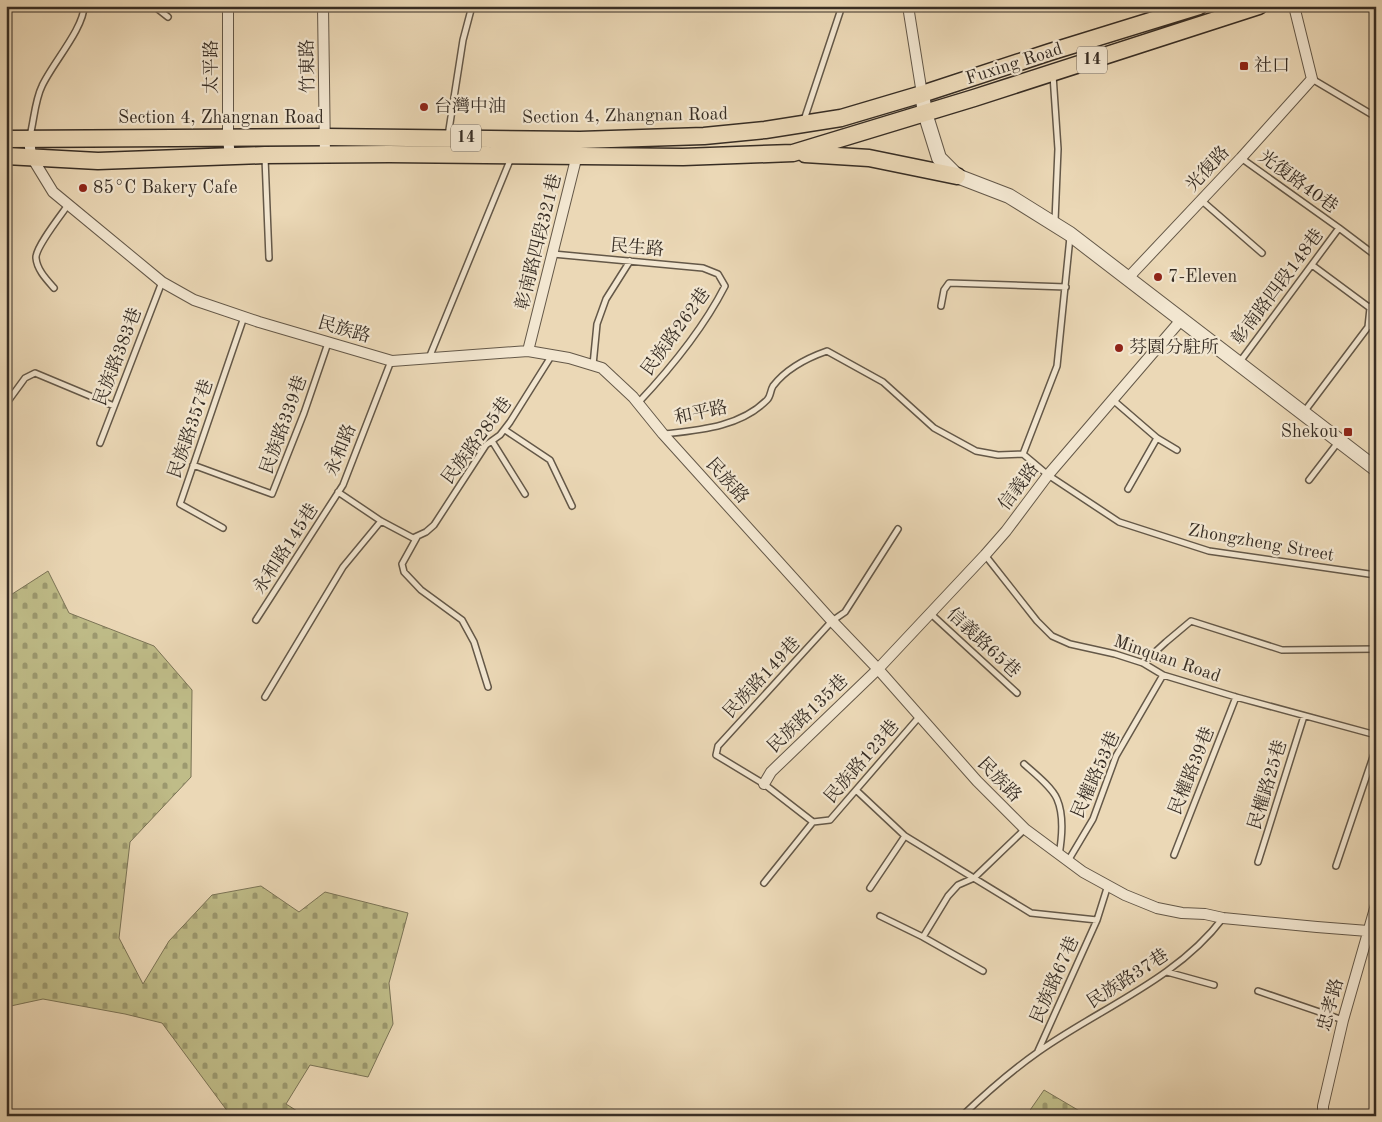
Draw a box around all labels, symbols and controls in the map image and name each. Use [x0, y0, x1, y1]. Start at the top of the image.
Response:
street label: 竹東路 [297, 39, 317, 93]
street label: 太平路 [201, 40, 221, 94]
street label: Fuxing Road [963, 40, 1065, 88]
road number: 14 [1077, 46, 1107, 74]
place label: 社口 [1254, 55, 1290, 75]
marker: 社口 [1238, 60, 1250, 72]
place label: 台灣中油 [434, 96, 506, 116]
marker: 台灣中油 [418, 101, 430, 113]
street label: Section 4, Zhangnan Road [522, 105, 728, 127]
street label: Section 4, Zhangnan Road [118, 109, 324, 127]
road number: 14 [451, 125, 481, 152]
street label: 光復路 [1182, 142, 1233, 195]
street label: 光復路40巷 [1255, 146, 1342, 217]
street label: 彰南路四段321巷 [511, 172, 565, 312]
place label: 85°C Bakery Cafe [93, 179, 238, 197]
marker: 85°C Bakery Cafe [77, 182, 89, 194]
street label: 彰南路四段148巷 [1227, 225, 1327, 348]
street label: 民生路 [609, 235, 665, 259]
place label: 7-Eleven [1168, 268, 1238, 286]
marker: 7-Eleven [1152, 271, 1164, 283]
street label: 民族路262巷 [637, 284, 714, 379]
street label: 民族路383巷 [89, 305, 145, 408]
street label: 民族路 [316, 312, 373, 346]
place label: 芬園分駐所 [1129, 337, 1219, 357]
marker: 芬園分駐所 [1113, 342, 1125, 354]
street label: 民族路339巷 [256, 373, 310, 477]
street label: 民族路357巷 [164, 377, 216, 481]
street label: 民族路285巷 [437, 393, 515, 488]
street label: 和平路 [672, 397, 729, 427]
street label: 永和路 [321, 421, 359, 478]
place label: Shekou [1281, 423, 1338, 441]
marker: Shekou [1342, 426, 1354, 438]
street label: 民族路 [702, 454, 753, 507]
street label: 信義路 [994, 459, 1042, 514]
street label: 永和路145巷 [249, 500, 322, 597]
street label: Zhongzheng Street [1187, 521, 1335, 565]
street label: 信義路65巷 [943, 603, 1024, 681]
street label: Minquan Road [1111, 632, 1223, 686]
street label: 民族路149巷 [719, 633, 804, 722]
street label: 民族路135巷 [763, 670, 851, 756]
street label: 民族路123巷 [820, 716, 903, 807]
street label: 民權路39巷 [1164, 724, 1218, 817]
street label: 民權路53巷 [1067, 728, 1123, 821]
street label: 民權路25巷 [1244, 737, 1290, 832]
street label: 民族路 [974, 753, 1026, 806]
street label: 民族路67巷 [1026, 933, 1082, 1026]
street label: 民族路37巷 [1083, 944, 1172, 1012]
street label: 忠孝路 [1313, 976, 1347, 1033]

